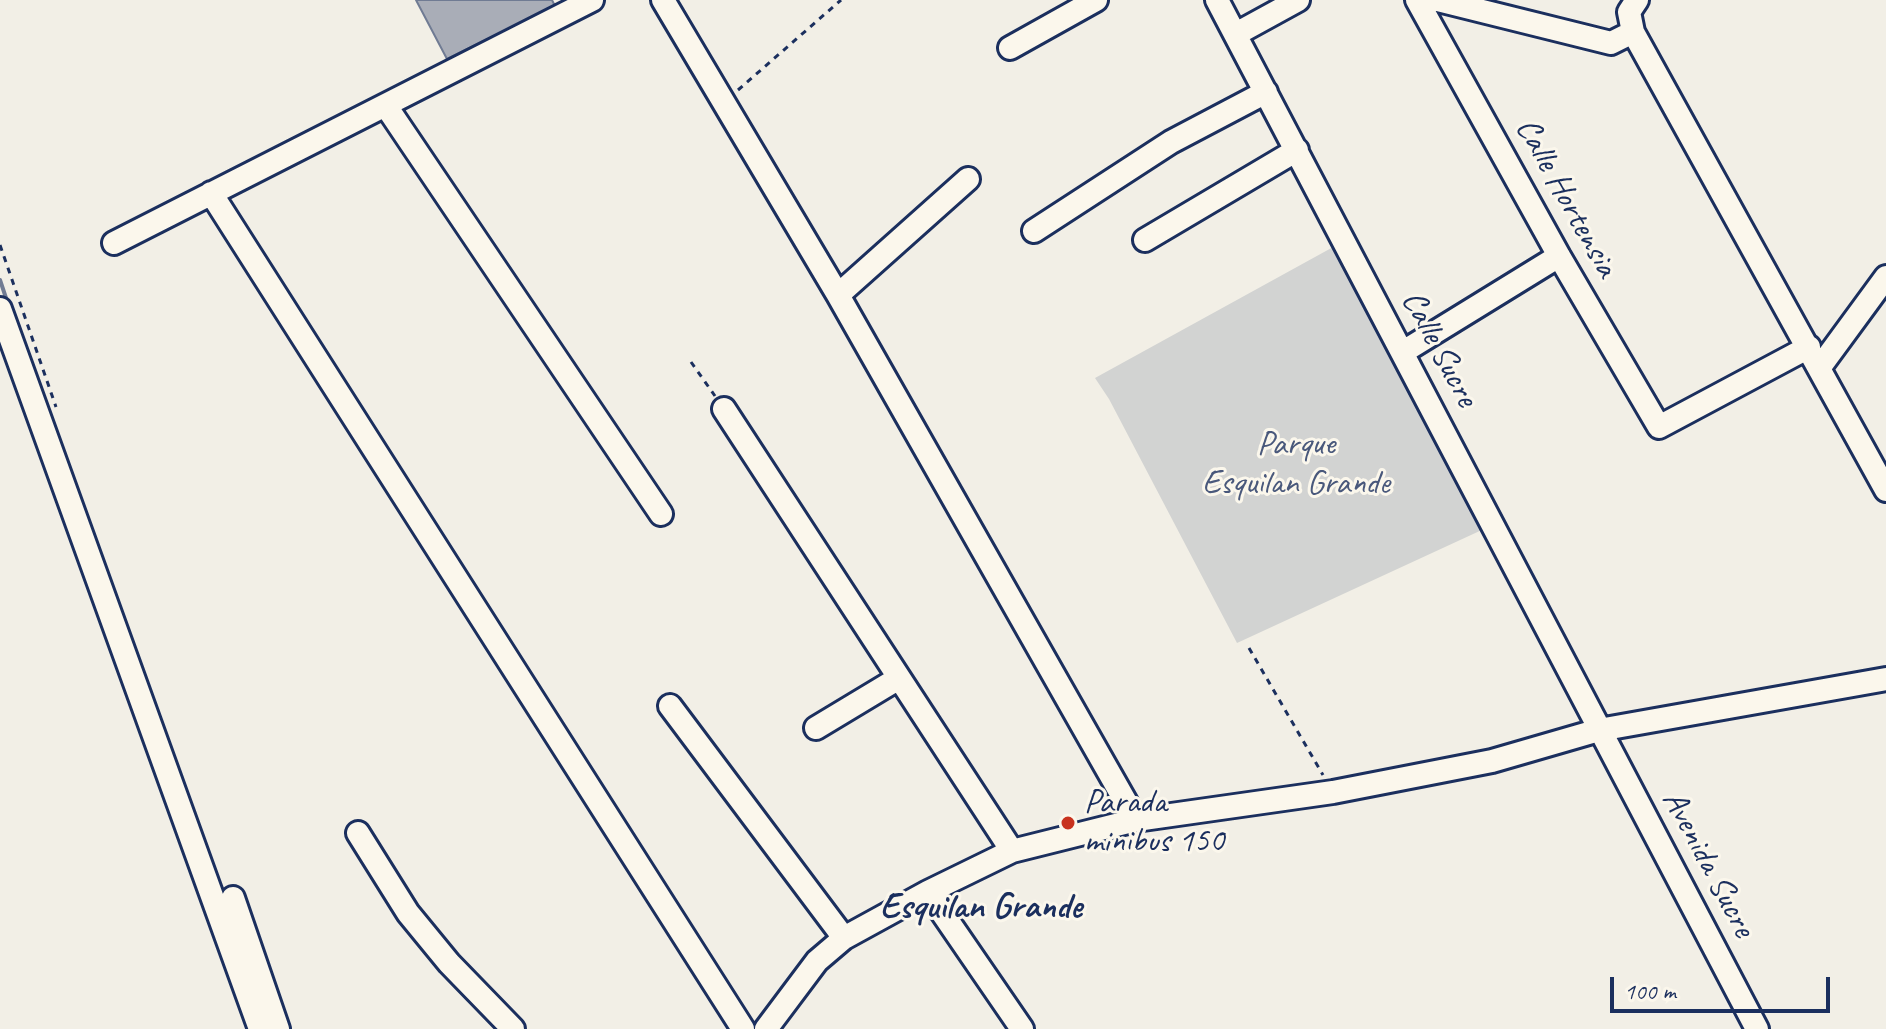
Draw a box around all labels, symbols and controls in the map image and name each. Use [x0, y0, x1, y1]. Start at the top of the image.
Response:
street label: Calle Hortensia [1506, 111, 1626, 285]
street label: Calle Sucre [1392, 284, 1486, 414]
park label: Parque Esquilan Grande [1202, 425, 1390, 504]
place label: Parada minibus 150 [1084, 783, 1224, 862]
street label: Avenida Sucre [1652, 784, 1764, 944]
marker: Parada minibus 150 [1059, 814, 1077, 832]
district label: Esquilan Grande [880, 886, 1082, 930]
scale bar [1614, 961, 1834, 1011]
text: 100 m [1624, 976, 1676, 1006]

